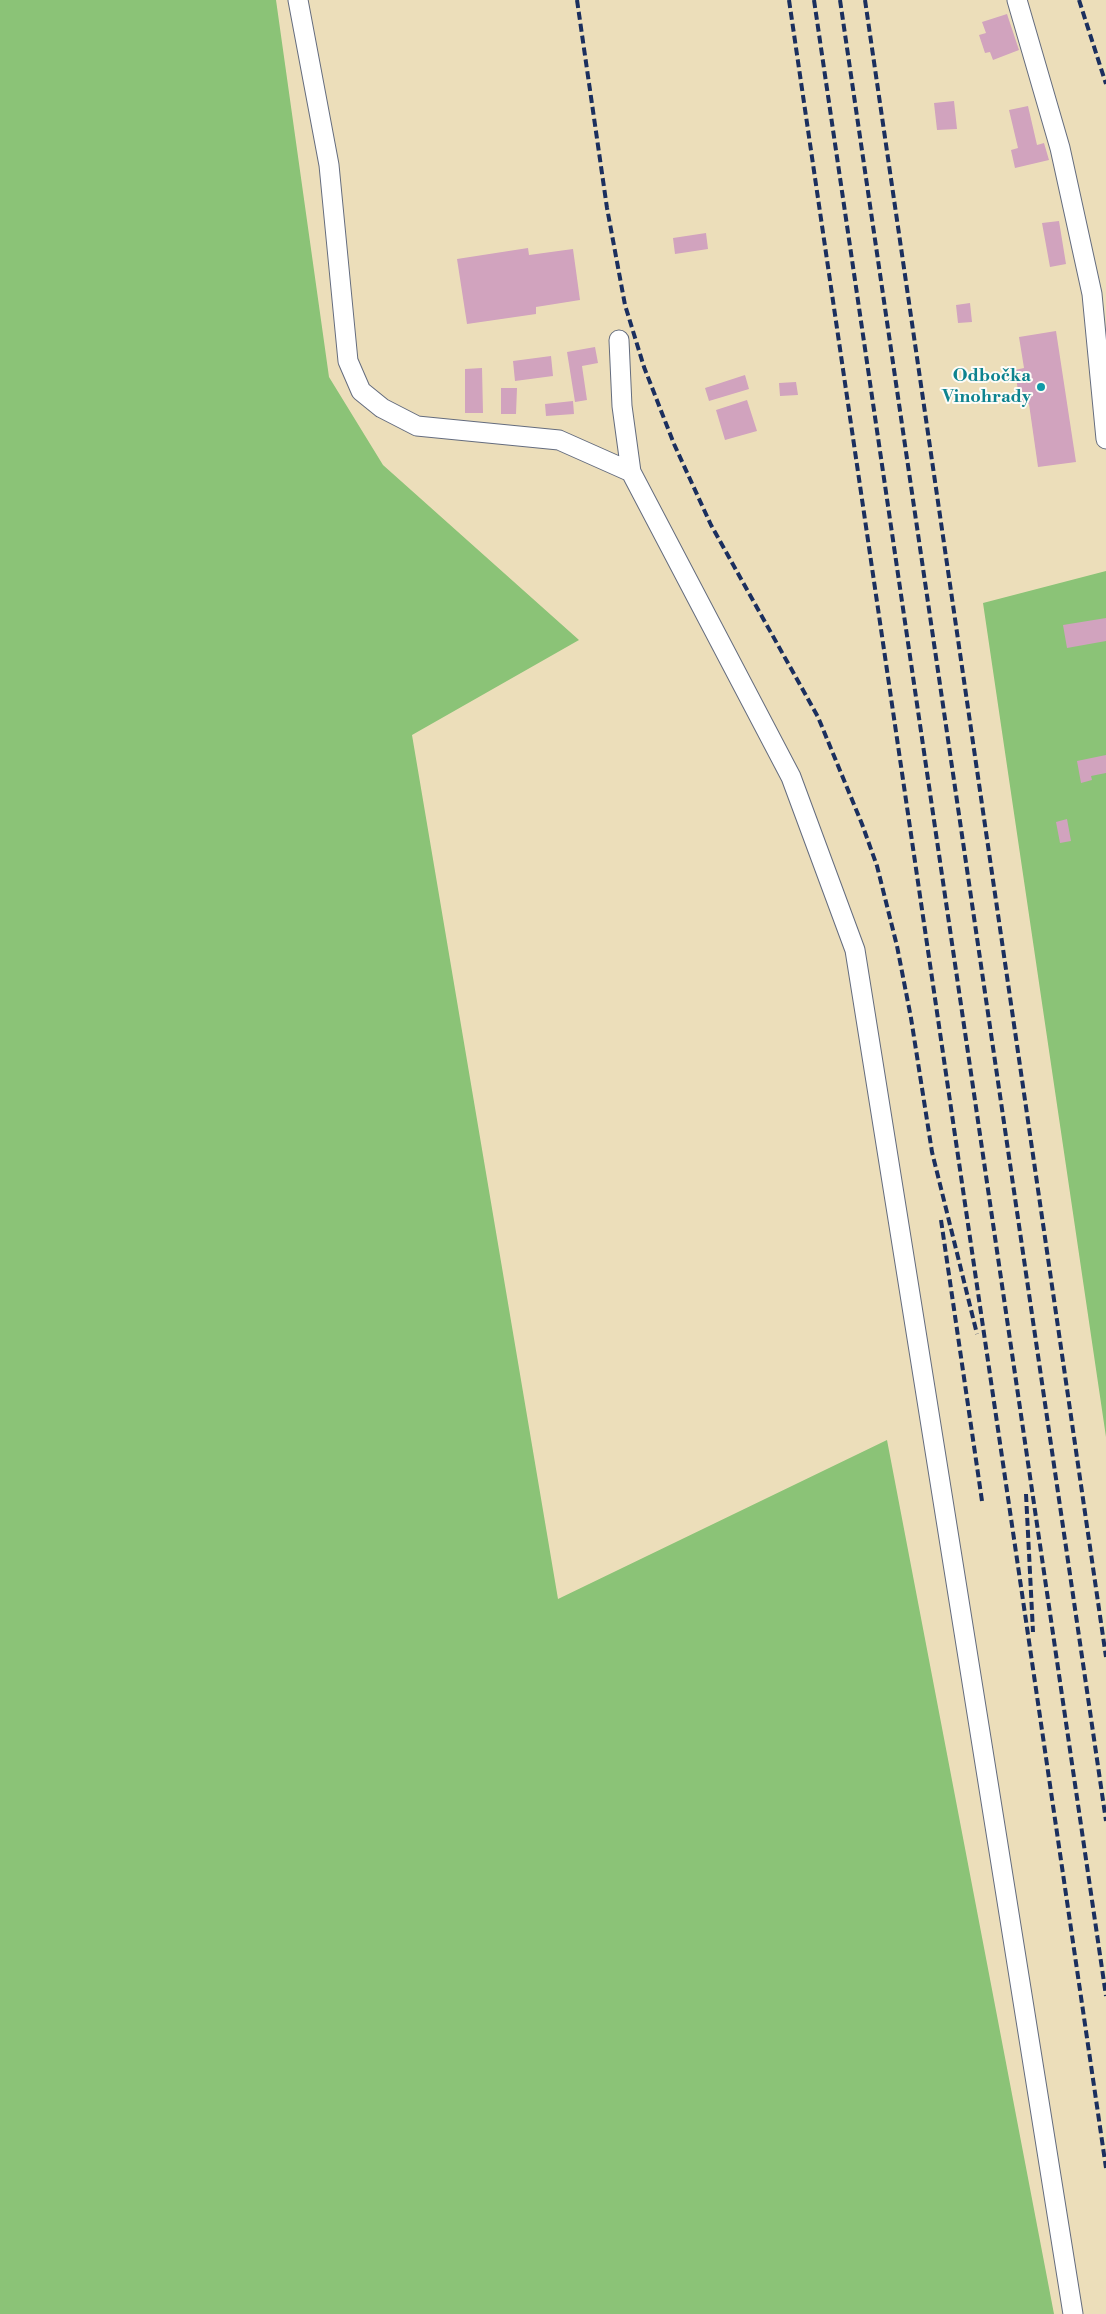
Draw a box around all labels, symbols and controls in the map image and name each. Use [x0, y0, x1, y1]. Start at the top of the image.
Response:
place label: Odbočka Vinohrady [942, 366, 1031, 408]
marker: Odbočka Vinohrady [1035, 381, 1047, 393]

